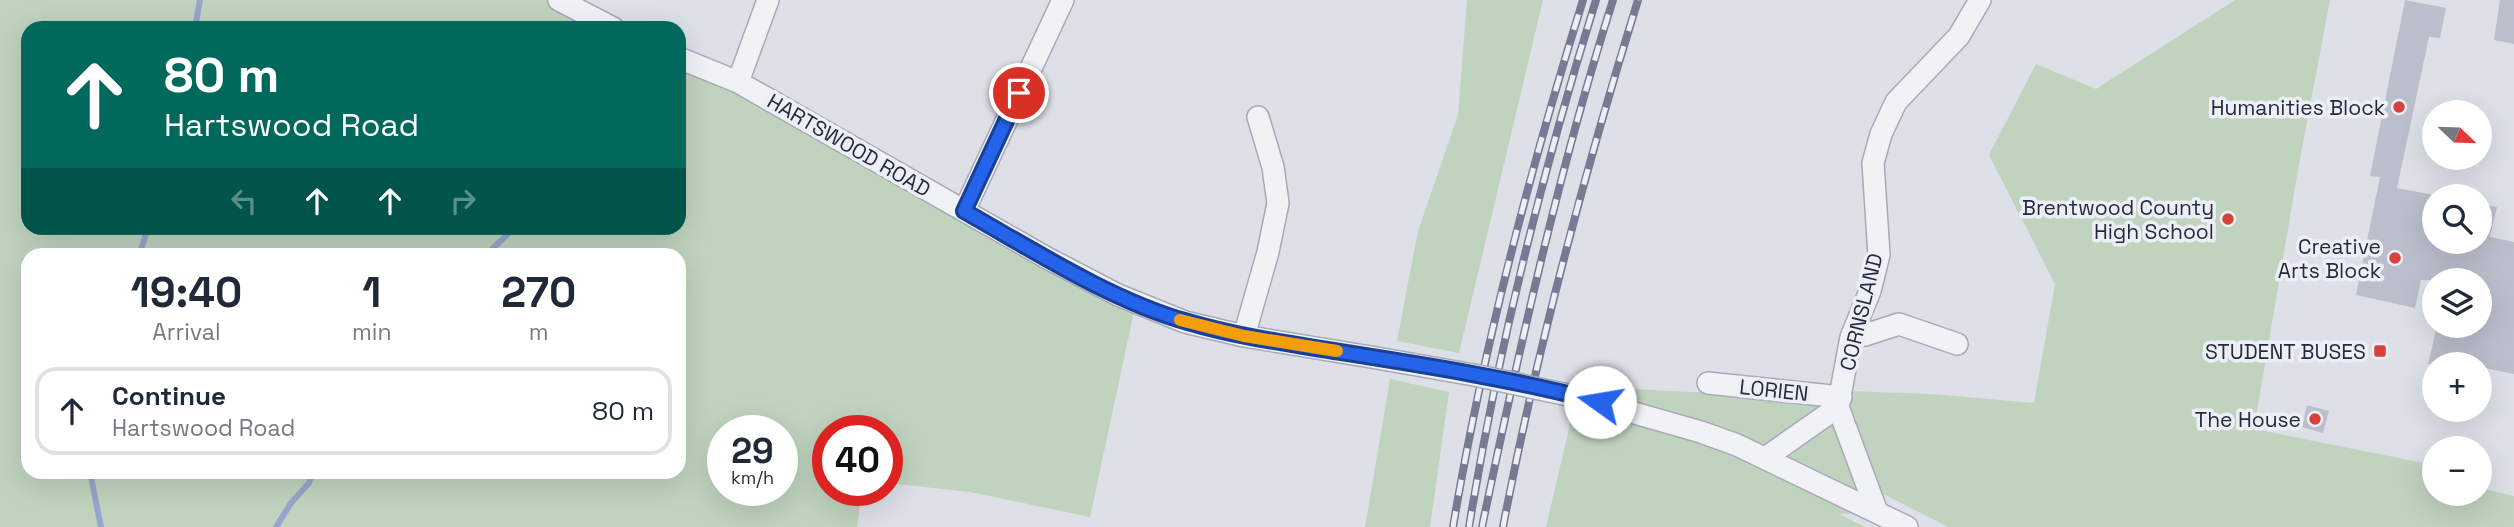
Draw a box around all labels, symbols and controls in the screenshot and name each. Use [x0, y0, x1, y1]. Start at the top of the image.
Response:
text: 80 m [164, 44, 279, 106]
icon: ahead [49, 49, 140, 140]
pin [989, 63, 1049, 123]
icon: arrive [1000, 74, 1038, 112]
street label: HARTSWOOD ROAD [762, 87, 936, 203]
place label: Humanities Block [2211, 94, 2385, 121]
marker: Humanities Block [2391, 99, 2407, 115]
north arrow [2422, 100, 2492, 170]
map controls [2422, 100, 2492, 506]
text: Hartswood Road [164, 105, 419, 145]
icon: left [225, 182, 263, 220]
icon: ahead [298, 182, 336, 220]
icon: ahead [371, 182, 409, 220]
icon: right [444, 182, 482, 220]
button: search [2422, 184, 2492, 254]
place label: Brentwood County High School [2022, 194, 2214, 245]
marker: Brentwood County High School [2220, 211, 2236, 227]
place label: Creative Arts Block [2278, 233, 2381, 284]
street label: CORNSLAND [1833, 250, 1889, 374]
marker: Creative Arts Block [2387, 250, 2403, 266]
text: 19:40 [131, 266, 242, 319]
text: 1 [362, 266, 381, 319]
text: 270 [501, 266, 576, 319]
button: layers [2422, 268, 2492, 338]
text: Arrival [152, 317, 221, 347]
text: min [352, 317, 392, 347]
text: m [529, 317, 549, 347]
place label: STUDENT BUSES [2205, 338, 2366, 365]
marker: STUDENT BUSES [2372, 343, 2388, 359]
button: + [2422, 352, 2492, 422]
position arrow [1563, 365, 1637, 439]
street label: LORIEN [1738, 373, 1810, 407]
text: Continue [112, 379, 226, 413]
icon: ahead [53, 392, 91, 430]
text: 80 m [592, 394, 654, 428]
place label: The House [2195, 406, 2301, 433]
marker: The House [2307, 411, 2323, 427]
text: Hartswood Road [112, 413, 295, 443]
speed limit sign: 40 [812, 415, 903, 506]
text: 29 [731, 429, 774, 473]
button: − [2422, 436, 2492, 506]
text: km/h [731, 466, 774, 489]

